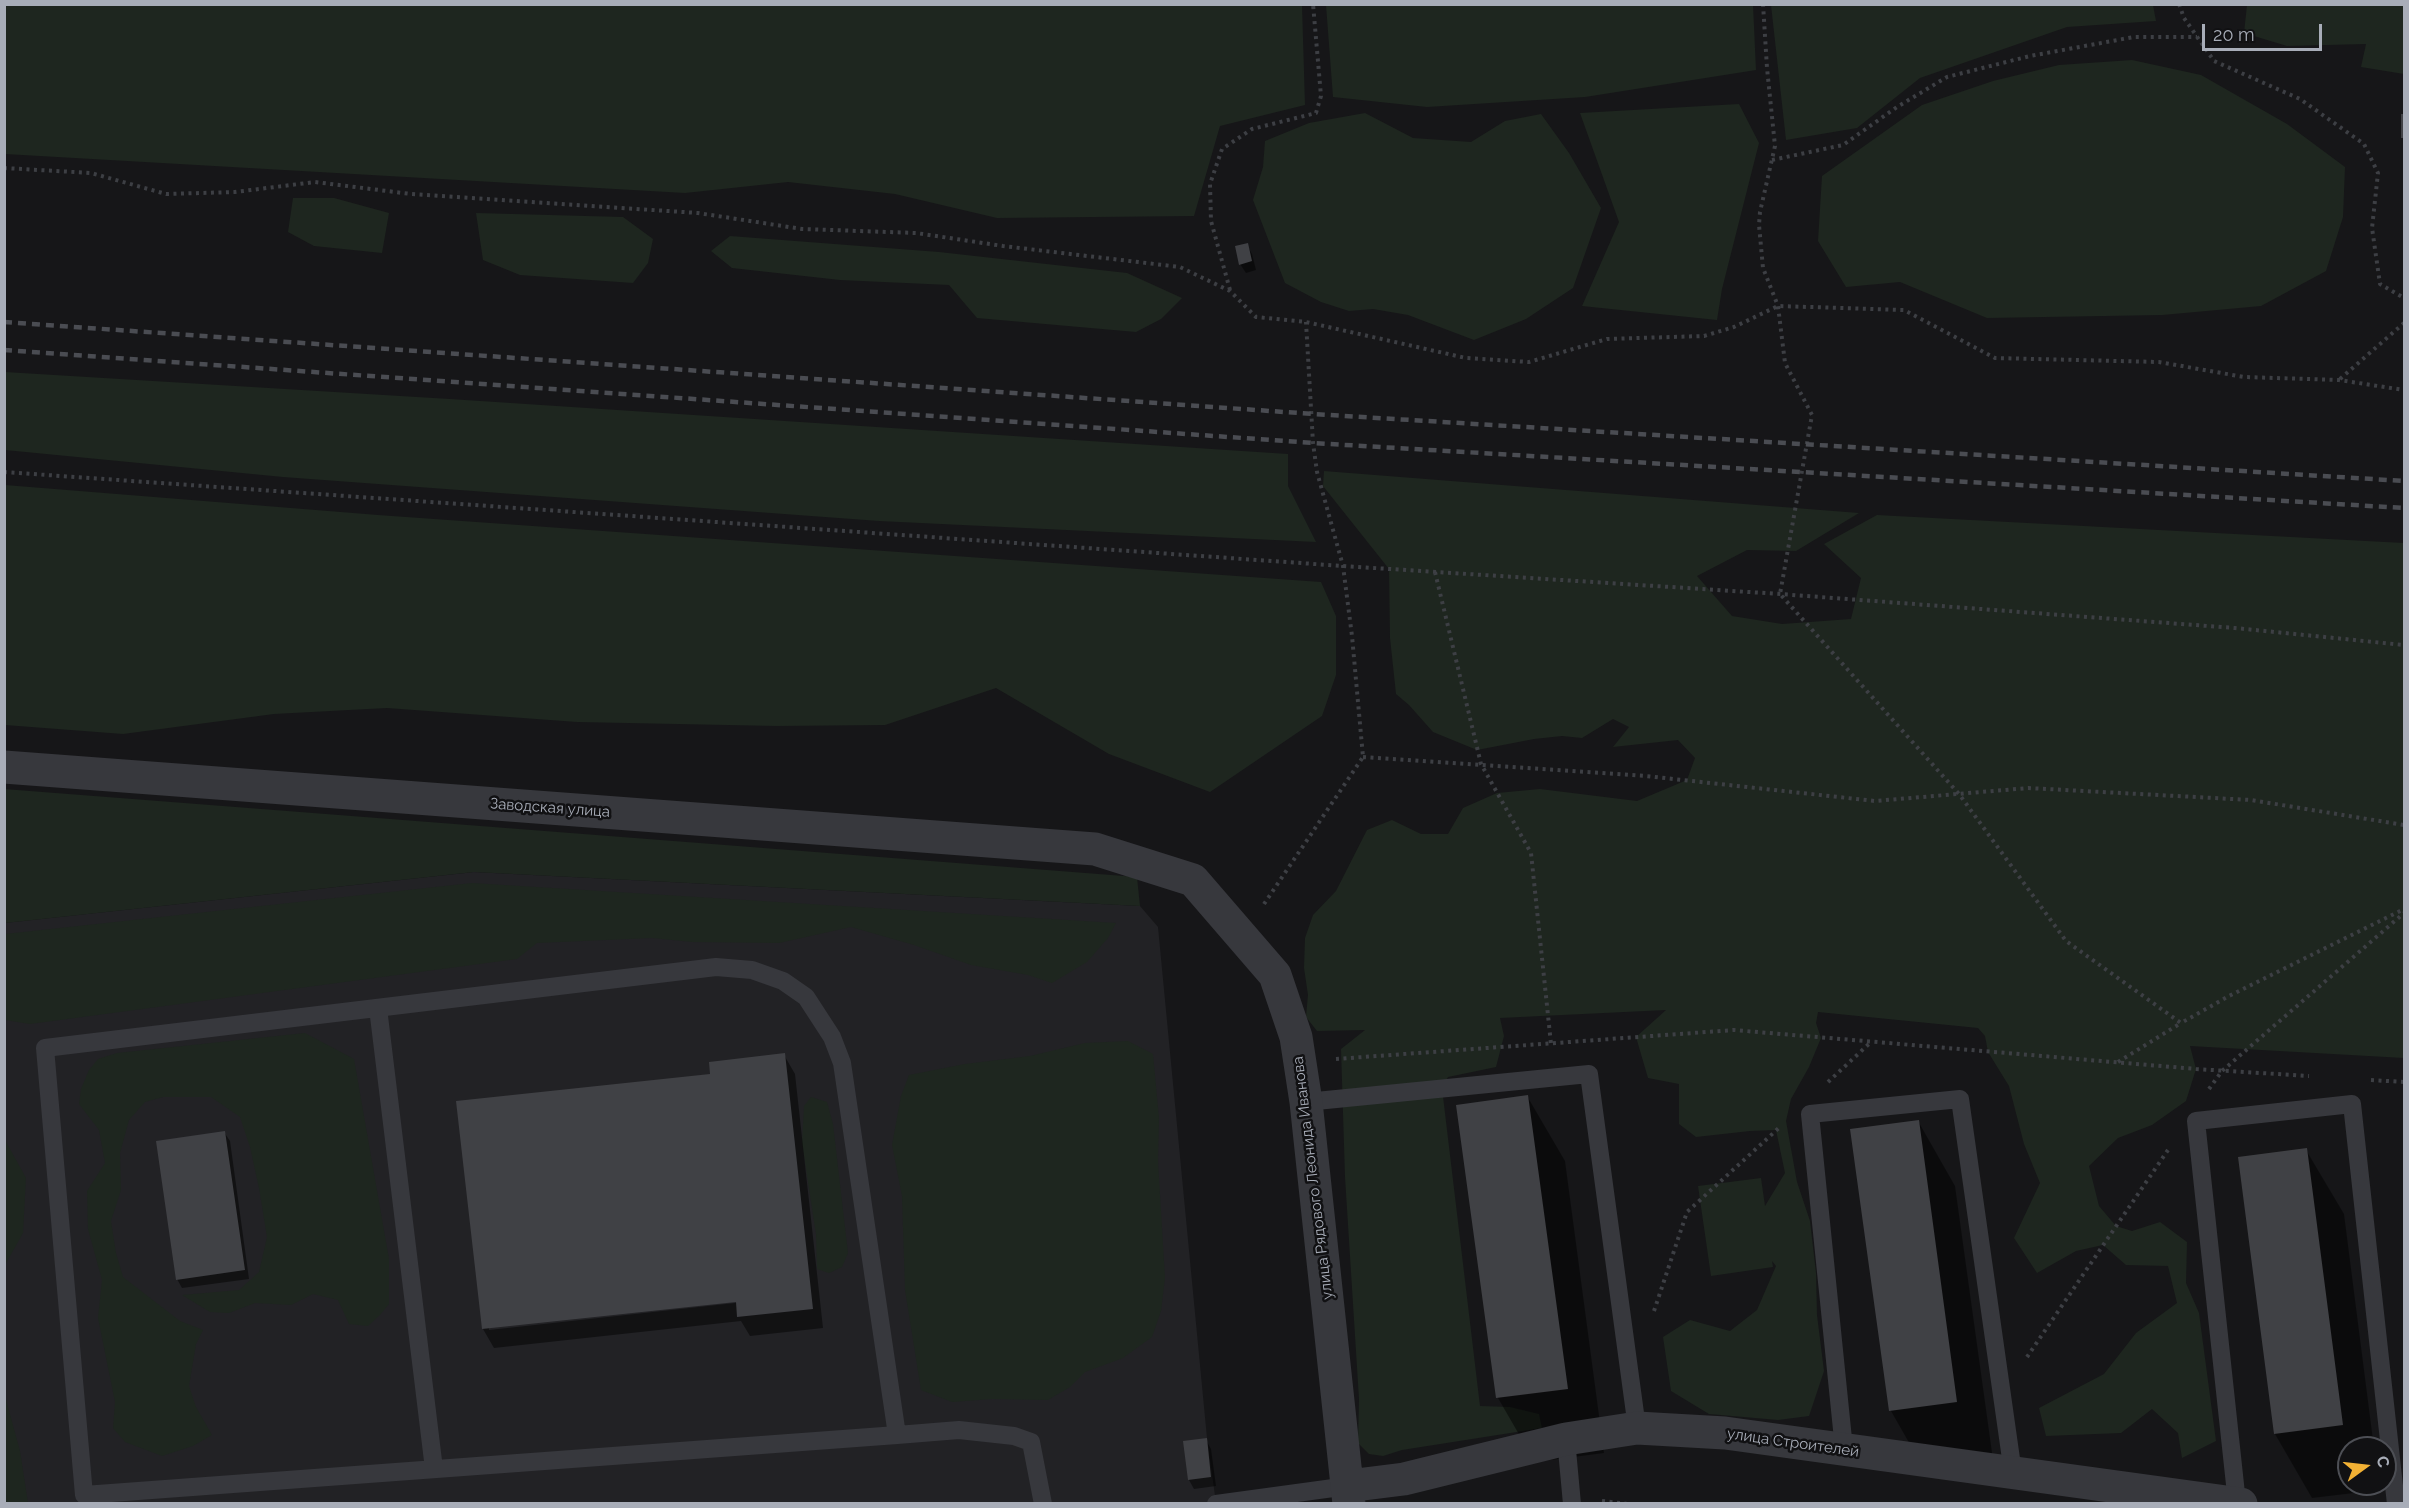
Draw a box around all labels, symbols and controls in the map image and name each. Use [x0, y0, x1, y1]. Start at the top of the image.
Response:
scale bar [2205, 12, 2325, 50]
text: 20 m [2213, 24, 2255, 45]
street label: Заводская улица [489, 795, 611, 821]
street label: улица Рядового Леонида Иванова [1289, 1055, 1337, 1301]
street label: улица Строителей [1726, 1425, 1860, 1461]
north arrow [2337, 1436, 2397, 1496]
text: С [2372, 1454, 2394, 1469]

